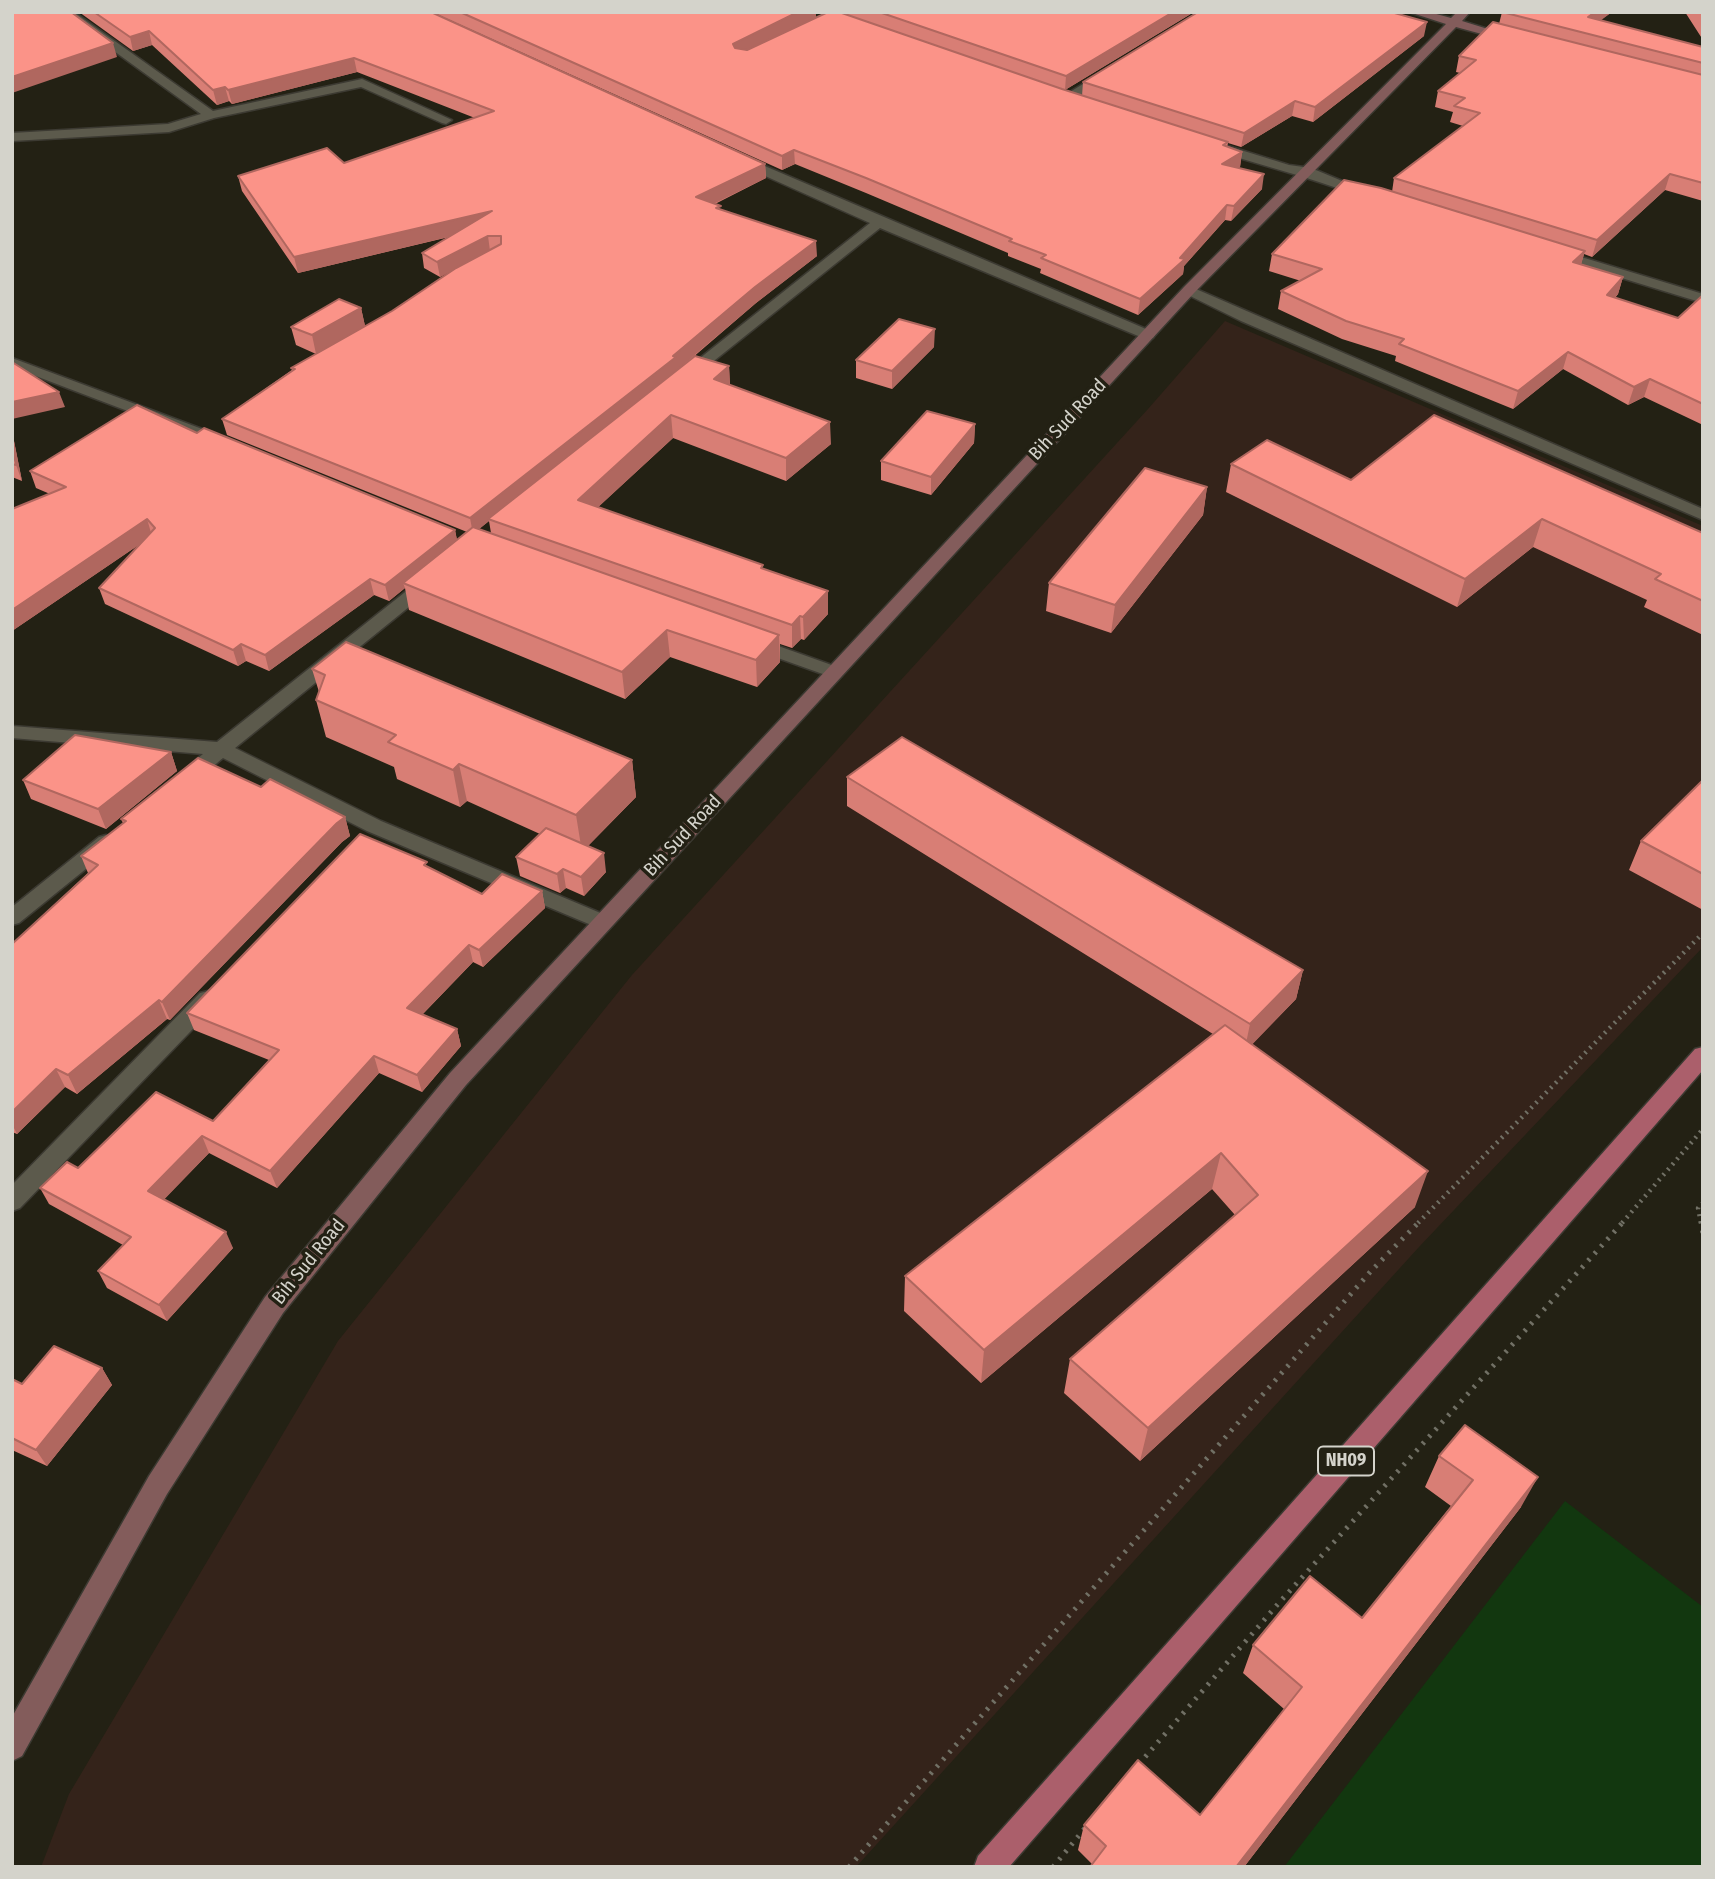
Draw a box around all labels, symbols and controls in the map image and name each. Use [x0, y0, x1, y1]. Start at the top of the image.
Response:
street label: Bih Sud Road [1025, 375, 1111, 465]
street label: Bih Sud Road [640, 791, 726, 881]
street label: Bih Sud Road [268, 1215, 350, 1309]
road number: NH09 [1318, 1446, 1374, 1476]

